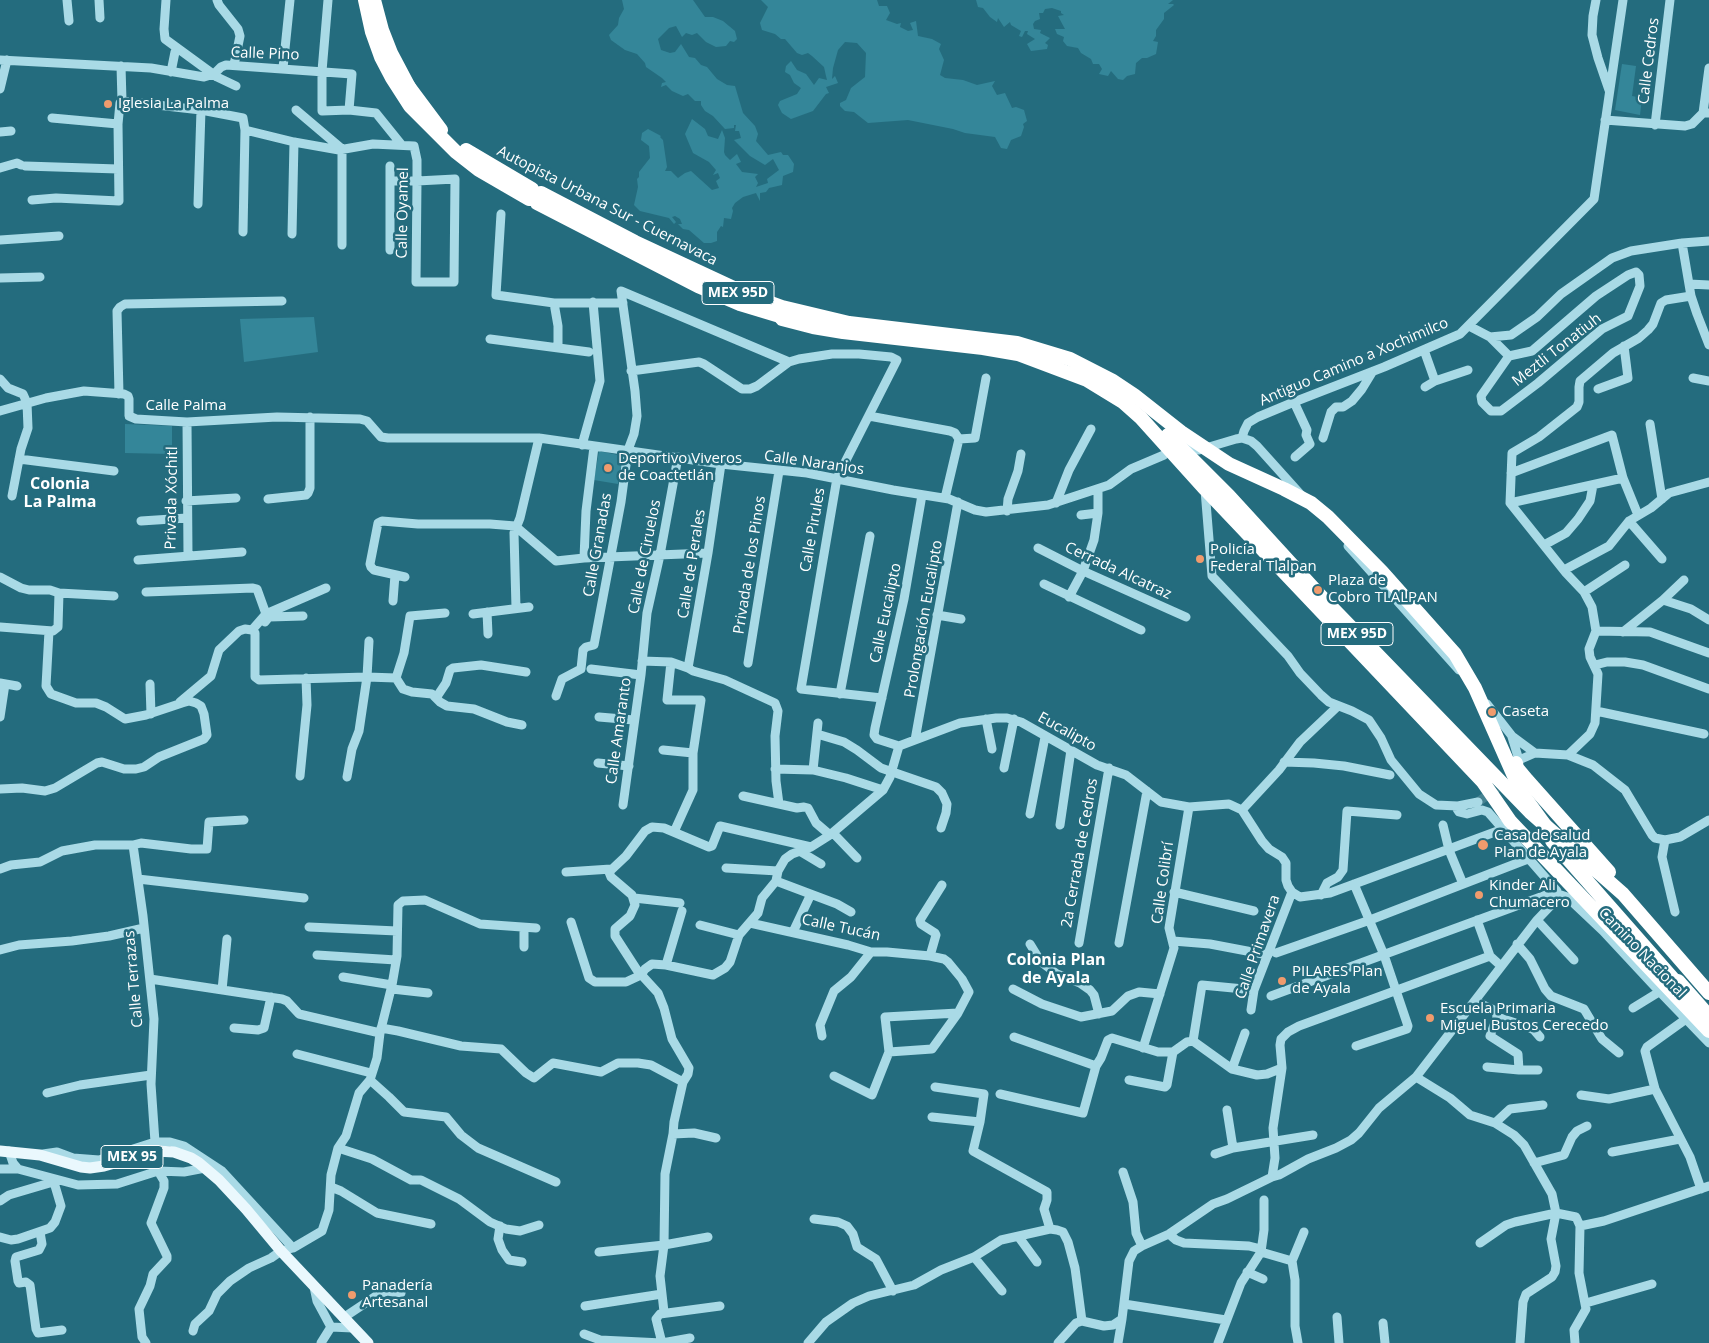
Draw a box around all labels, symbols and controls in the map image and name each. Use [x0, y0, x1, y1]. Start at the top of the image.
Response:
street label: Calle Cedros [1635, 17, 1663, 105]
street label: Calle Pino [230, 44, 300, 64]
place label: Iglesia La Palma [118, 95, 229, 113]
marker: Iglesia La Palma [102, 98, 114, 110]
street label: Autopista Urbana Sur - Cuernavaca [494, 142, 720, 270]
street label: Calle Oyamel [393, 167, 413, 259]
road number: MEX 95D [702, 282, 774, 304]
street label: Meztli Tonatiuh [1509, 310, 1605, 390]
street label: Antiguo Camino a Xochimilco [1257, 314, 1451, 410]
street label: Calle Palma [145, 397, 227, 415]
street label: Privada Xóchitl [162, 446, 182, 550]
street label: Calle Naranjos [763, 447, 865, 479]
place label: Deportivo Viveros de Coactetlán [618, 450, 742, 485]
marker: Deportivo Viveros de Coactetlán [602, 462, 614, 474]
district label: Colonia La Palma [24, 474, 96, 512]
street label: Calle Pirules [797, 486, 829, 574]
street label: Calle Granadas [580, 492, 616, 598]
street label: Privada de los Pinos [730, 495, 770, 635]
street label: Calle de Ciruelos [625, 498, 665, 616]
street label: Calle de Perales [674, 508, 710, 620]
street label: Cerrada Alcatraz [1062, 538, 1174, 604]
street label: Prolongación Eucalipto [901, 539, 947, 699]
place label: Policía Federal Tlalpan [1210, 541, 1317, 576]
marker: Policía Federal Tlalpan [1194, 553, 1206, 565]
street label: Calle Eucalipto [867, 561, 905, 665]
place label: Plaza de Cobro TLALPAN [1328, 572, 1438, 607]
marker: Plaza de Cobro TLALPAN [1312, 584, 1324, 596]
road number: MEX 95D [1321, 622, 1393, 646]
street label: Calle Amaranto [603, 677, 635, 785]
place label: Caseta [1502, 703, 1549, 721]
marker: Caseta [1486, 706, 1498, 718]
street label: Eucalipto [1035, 709, 1099, 755]
street label: 2a Cerrada de Cedros [1058, 777, 1102, 929]
place label: Casa de salud Plan de Ayala [1494, 827, 1590, 862]
marker: Casa de salud Plan de Ayala [1476, 838, 1490, 852]
street label: Calle Colibrí [1148, 841, 1178, 925]
place label: Kinder Ali Chumacero [1489, 877, 1570, 912]
marker: Kinder Ali Chumacero [1473, 889, 1485, 901]
street label: Calle Primavera [1232, 892, 1284, 1002]
street label: Camino Nacional [1594, 904, 1690, 1002]
street label: Calle Tucán [800, 911, 882, 945]
street label: Calle Terrazas [121, 930, 147, 1028]
district label: Colonia Plan de Ayala [1006, 950, 1106, 988]
place label: PILARES Plan de Ayala [1292, 963, 1383, 998]
marker: PILARES Plan de Ayala [1276, 975, 1288, 987]
place label: Escuela Primaria Miguel Bustos Cerecedo [1440, 1000, 1608, 1035]
marker: Escuela Primaria Miguel Bustos Cerecedo [1424, 1012, 1436, 1024]
road number: MEX 95 [101, 1146, 163, 1168]
place label: Panadería Artesanal [362, 1277, 433, 1312]
marker: Panadería Artesanal [346, 1289, 358, 1301]

